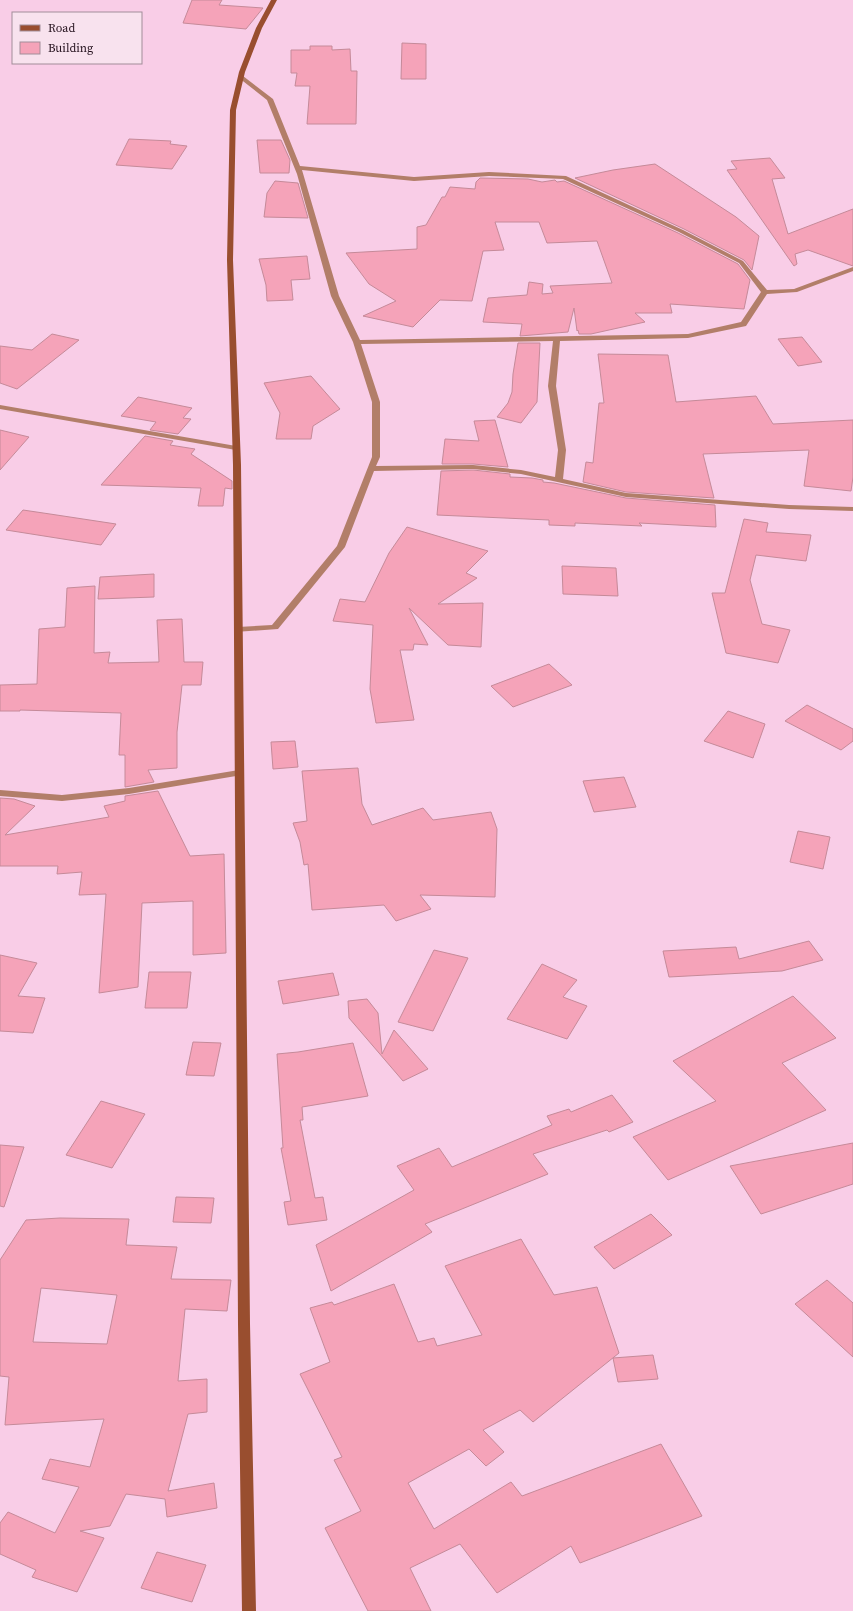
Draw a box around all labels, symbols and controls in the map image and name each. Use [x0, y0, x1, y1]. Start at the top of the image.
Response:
legend [12, 12, 142, 64]
text: Road [48, 20, 75, 36]
text: Building [48, 40, 93, 56]

